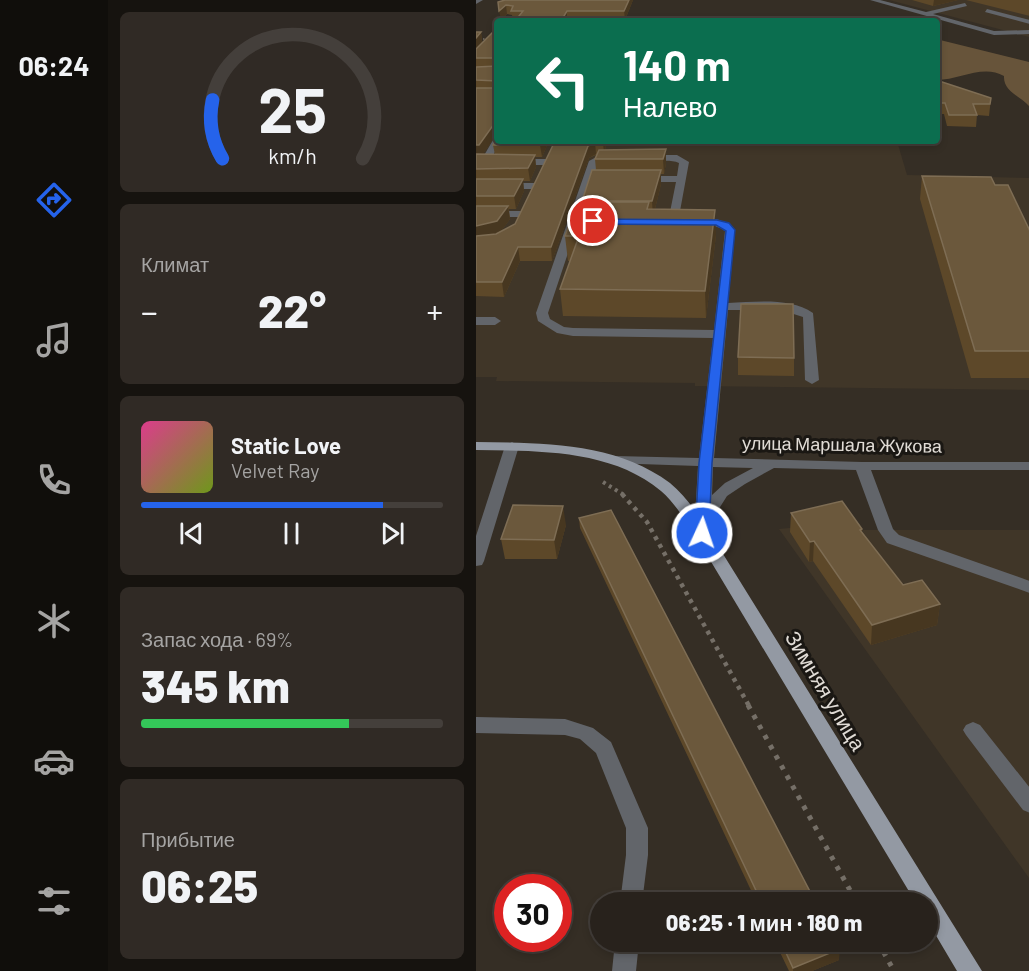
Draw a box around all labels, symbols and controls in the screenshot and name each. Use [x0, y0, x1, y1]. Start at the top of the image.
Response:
text: 140 m [623, 39, 731, 89]
icon: left [524, 42, 602, 120]
text: 06:24 [18, 49, 90, 81]
text: 25 [258, 71, 326, 145]
text: Налево [623, 90, 717, 122]
text: km/h [268, 143, 316, 168]
icon: directions [33, 179, 75, 221]
pin [567, 195, 618, 246]
icon: arrive [576, 204, 609, 237]
text: Климат [141, 252, 209, 276]
text: 22° [258, 283, 326, 337]
text: − [141, 291, 158, 331]
text: + [426, 291, 443, 331]
icon: music [33, 319, 75, 361]
street label: улица Маршала Жукова [742, 431, 943, 457]
text: Static Love [231, 432, 341, 458]
text: Velvet Ray [231, 458, 320, 482]
icon: phone [33, 459, 75, 501]
position arrow [670, 501, 734, 565]
icon: previous [175, 517, 208, 550]
icon: pause [275, 517, 308, 550]
icon: next [376, 517, 409, 550]
icon: climate [33, 600, 75, 642]
street label: Зимняя улица [781, 626, 872, 755]
text: Запас хода · 69% [141, 627, 293, 651]
text: 345 km [141, 658, 290, 712]
icon: car [33, 740, 75, 782]
text: Прибытие [141, 827, 235, 851]
text: 06:25 [141, 858, 258, 912]
speed limit sign: 30 [494, 874, 572, 952]
icon: filters [33, 880, 75, 922]
text: 06:25 · 1 мин · 180 m [666, 909, 862, 935]

